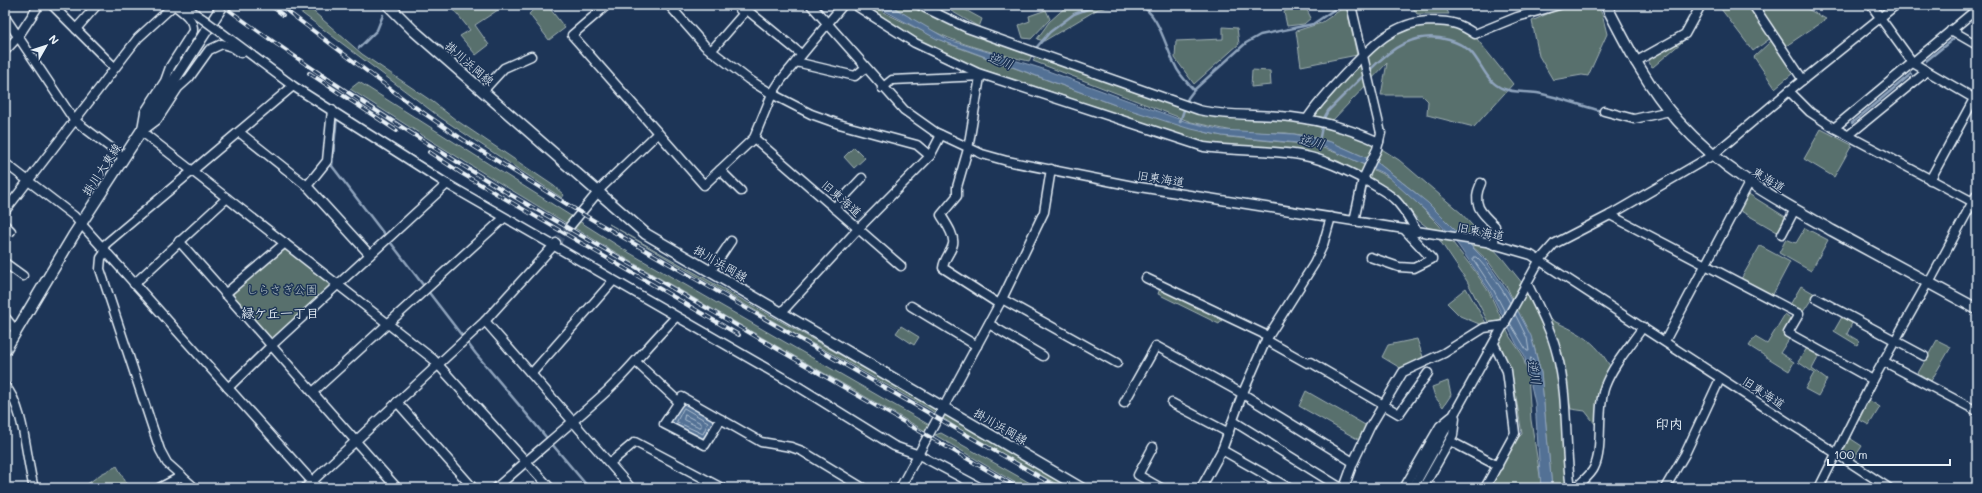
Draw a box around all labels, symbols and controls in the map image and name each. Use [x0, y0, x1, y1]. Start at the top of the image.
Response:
north arrow [26, 26, 66, 66]
text: N [46, 31, 63, 47]
street label: 掛川浜岡線 [442, 37, 498, 89]
water label: 逆川 [986, 48, 1016, 72]
water label: 逆川 [1297, 130, 1327, 152]
street label: 掛川大東線 [78, 139, 124, 199]
street label: 東海道 [1749, 163, 1789, 195]
street label: 旧東海道 [1136, 166, 1186, 190]
street label: 旧東海道 [819, 176, 865, 220]
street label: 旧東海道 [1456, 219, 1506, 243]
street label: 掛川浜岡線 [691, 241, 751, 285]
park label: しらさぎ公園 [246, 281, 318, 297]
district label: 緑ケ丘一丁目 [241, 304, 319, 321]
water label: 逆川 [1524, 358, 1546, 386]
street label: 旧東海道 [1740, 372, 1788, 412]
street label: 掛川浜岡線 [971, 404, 1031, 448]
district label: 印内 [1655, 414, 1683, 433]
scale bar [1828, 441, 1950, 467]
text: 100 m [1834, 446, 1868, 462]

